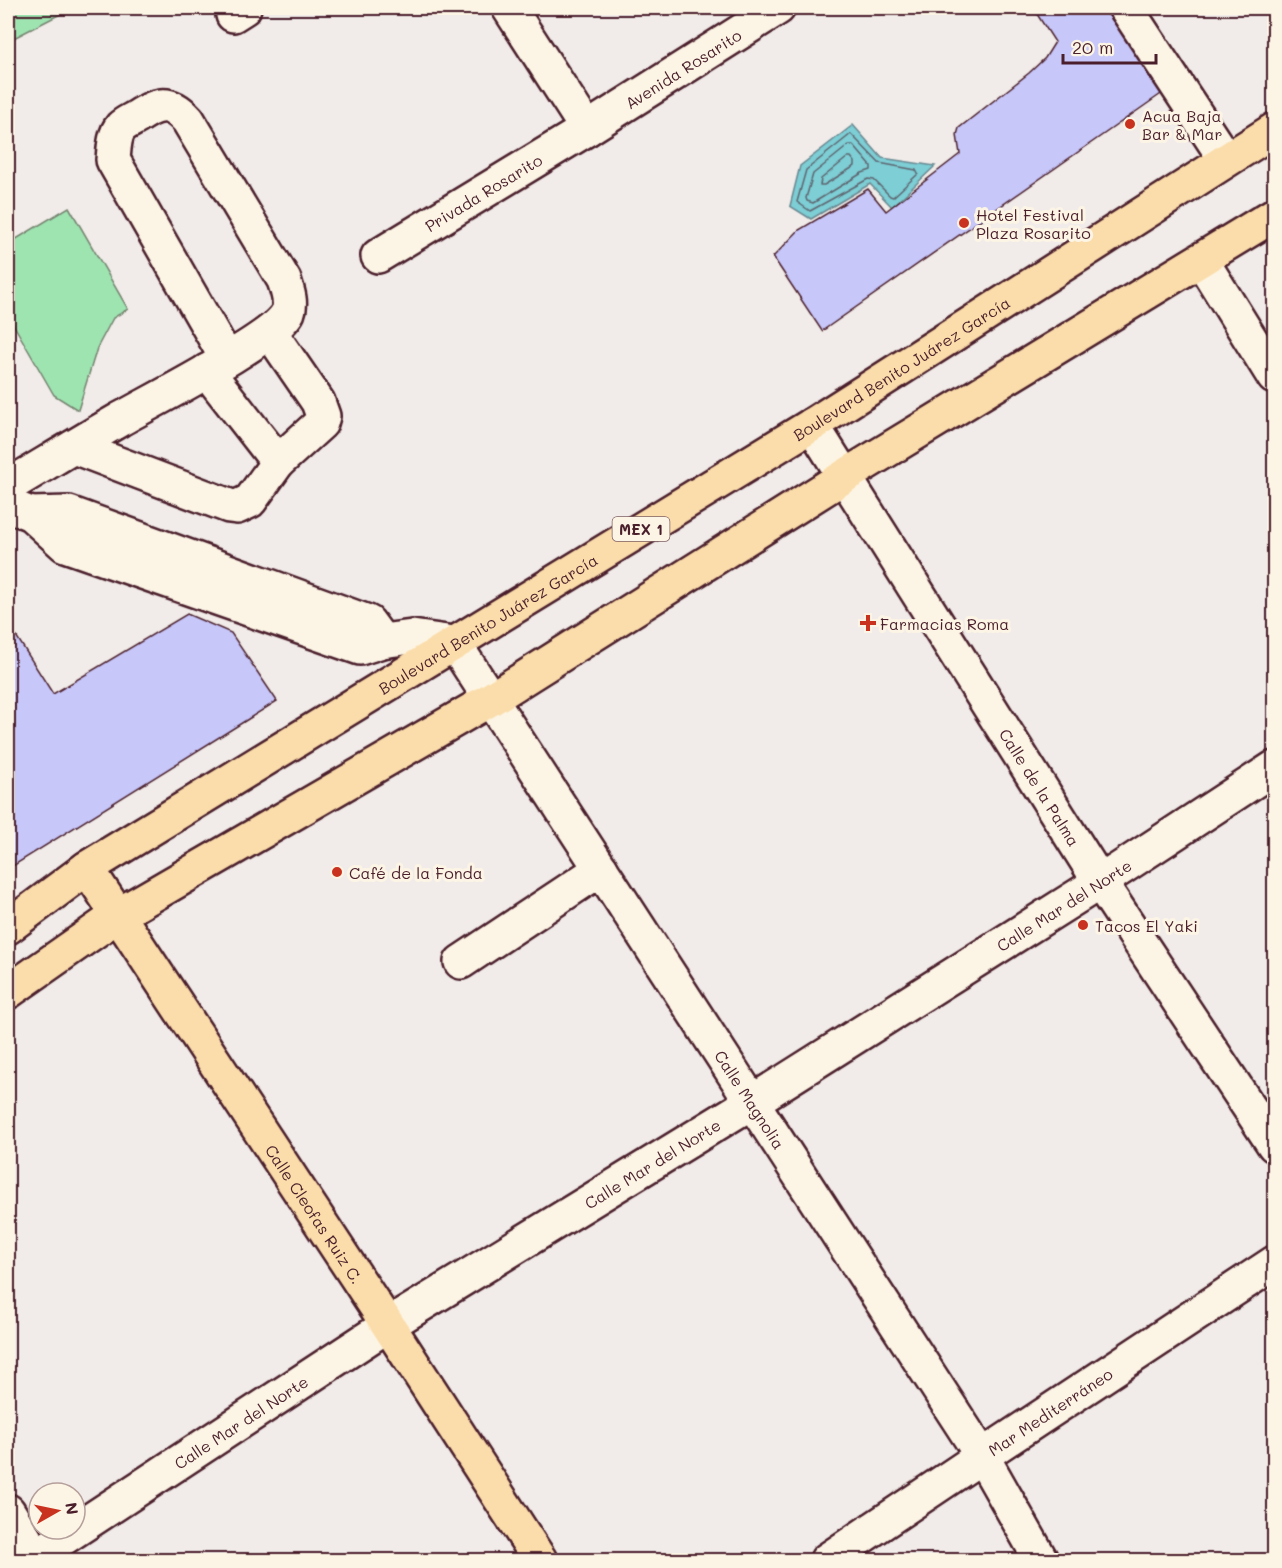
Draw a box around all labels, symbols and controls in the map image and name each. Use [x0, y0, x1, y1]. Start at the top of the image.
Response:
street label: Avenida Rosarito [621, 24, 745, 113]
scale bar [1063, 27, 1156, 65]
text: 20 m [1072, 35, 1113, 59]
place label: Acua Baja Bar & Mar [1142, 105, 1222, 144]
marker: Acua Baja Bar & Mar [1123, 117, 1137, 131]
street label: Privada Rosarito [421, 149, 546, 236]
place label: Hotel Festival Plaza Rosarito [976, 204, 1091, 243]
marker: Hotel Festival Plaza Rosarito [957, 216, 971, 230]
street label: Boulevard Benito Juárez García [789, 291, 1013, 445]
road number: MEX 1 [612, 517, 670, 541]
street label: Boulevard Benito Juárez García [374, 548, 601, 698]
place label: Farmacias Roma [880, 613, 1009, 634]
marker: Farmacias Roma [861, 616, 875, 630]
street label: Calle de la Palma [995, 724, 1085, 850]
street label: Calle Mar del Norte [992, 854, 1135, 955]
place label: Café de la Fonda [349, 862, 483, 883]
marker: Café de la Fonda [330, 865, 344, 879]
place label: Tacos El Yaki [1095, 915, 1198, 936]
marker: Tacos El Yaki [1076, 918, 1090, 932]
street label: Calle Magnolia [711, 1046, 790, 1153]
street label: Calle Mar del Norte [580, 1113, 724, 1213]
street label: Calle Cleofas Ruiz C. [261, 1140, 368, 1287]
street label: Mar Mediterráneo [984, 1362, 1116, 1460]
street label: Calle Mar del Norte [170, 1370, 312, 1473]
north arrow [27, 1481, 87, 1541]
text: N [61, 1501, 84, 1516]

